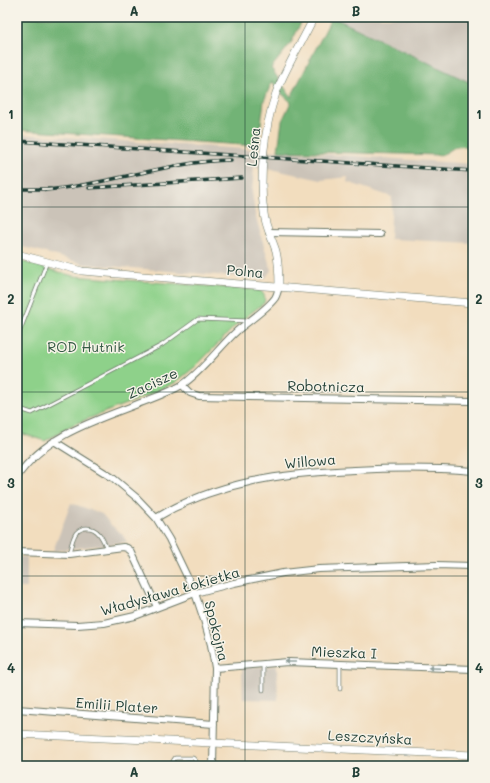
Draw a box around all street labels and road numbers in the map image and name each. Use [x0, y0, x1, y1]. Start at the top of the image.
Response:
street label: Leśna [241, 126, 265, 168]
street label: Polna [226, 260, 264, 282]
street label: Zacisze [124, 363, 180, 403]
street label: Robotnicza [287, 376, 365, 396]
street label: Willowa [284, 449, 336, 473]
street label: Władysława Łokietka [98, 562, 242, 620]
street label: Spokojna [200, 599, 234, 663]
street label: Mieszka I [311, 641, 377, 663]
street label: Emilii Plater [75, 693, 159, 717]
street label: Leszczyńska [327, 725, 413, 749]

